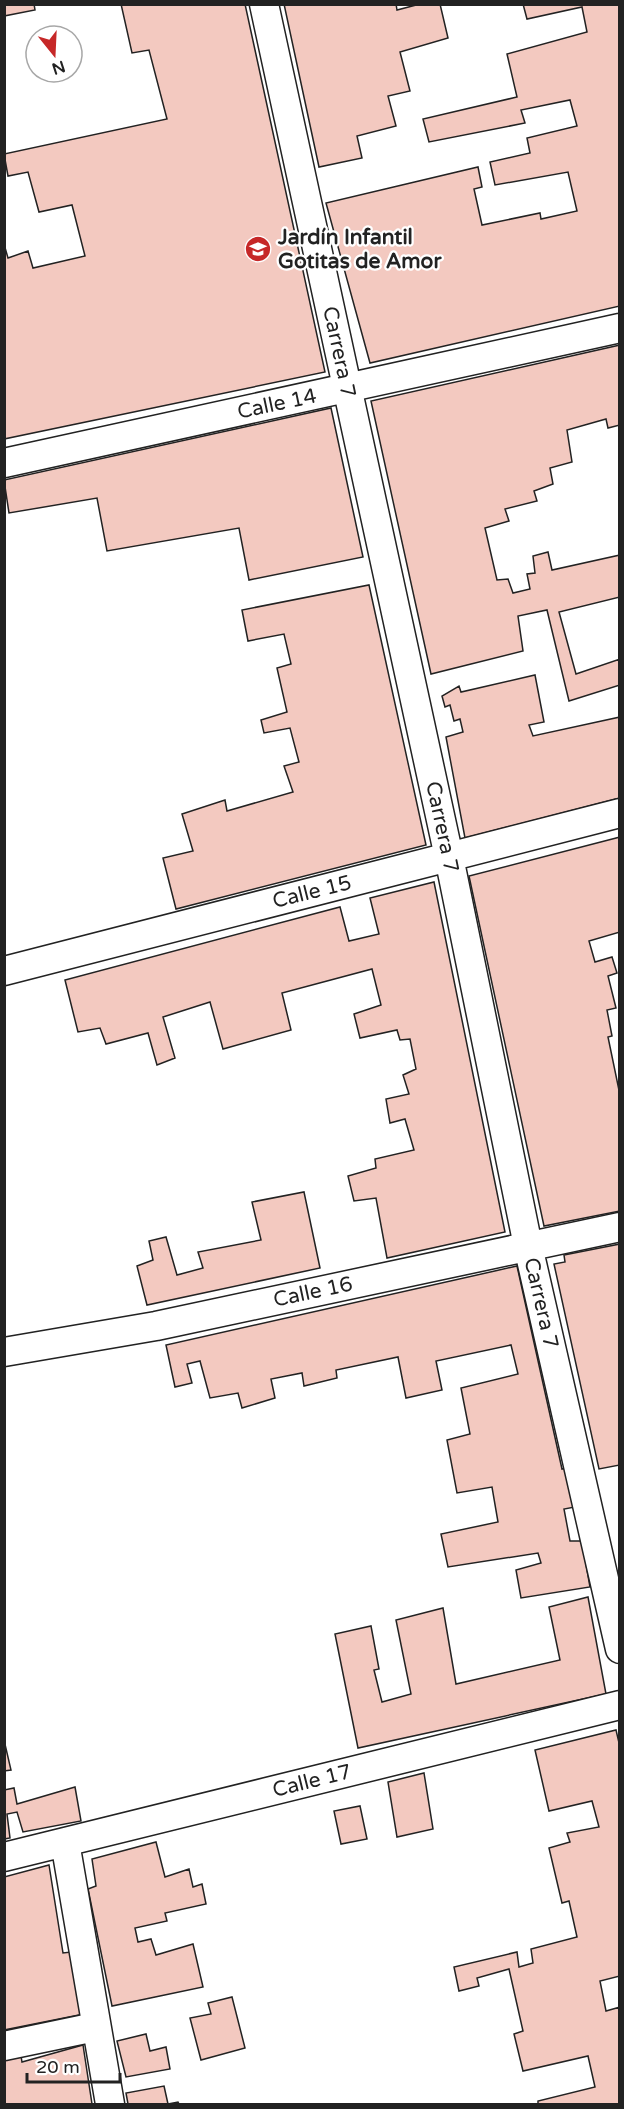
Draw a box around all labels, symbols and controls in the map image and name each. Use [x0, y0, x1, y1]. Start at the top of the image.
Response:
north arrow [24, 24, 84, 84]
text: N [49, 56, 68, 79]
place label: Jardín Infantil Gotitas de Amor [277, 225, 442, 274]
school or university icon: Jardín Infantil Gotitas de Amor [243, 234, 273, 264]
street label: Carrera 7 [317, 304, 361, 400]
street label: Calle 14 [235, 383, 319, 425]
street label: Carrera 7 [420, 779, 464, 875]
street label: Calle 15 [270, 870, 354, 914]
street label: Carrera 7 [518, 1255, 564, 1351]
street label: Calle 16 [271, 1271, 355, 1313]
street label: Calle 17 [270, 1759, 354, 1803]
scale bar [27, 2046, 120, 2084]
text: 20 m [36, 2056, 80, 2078]

